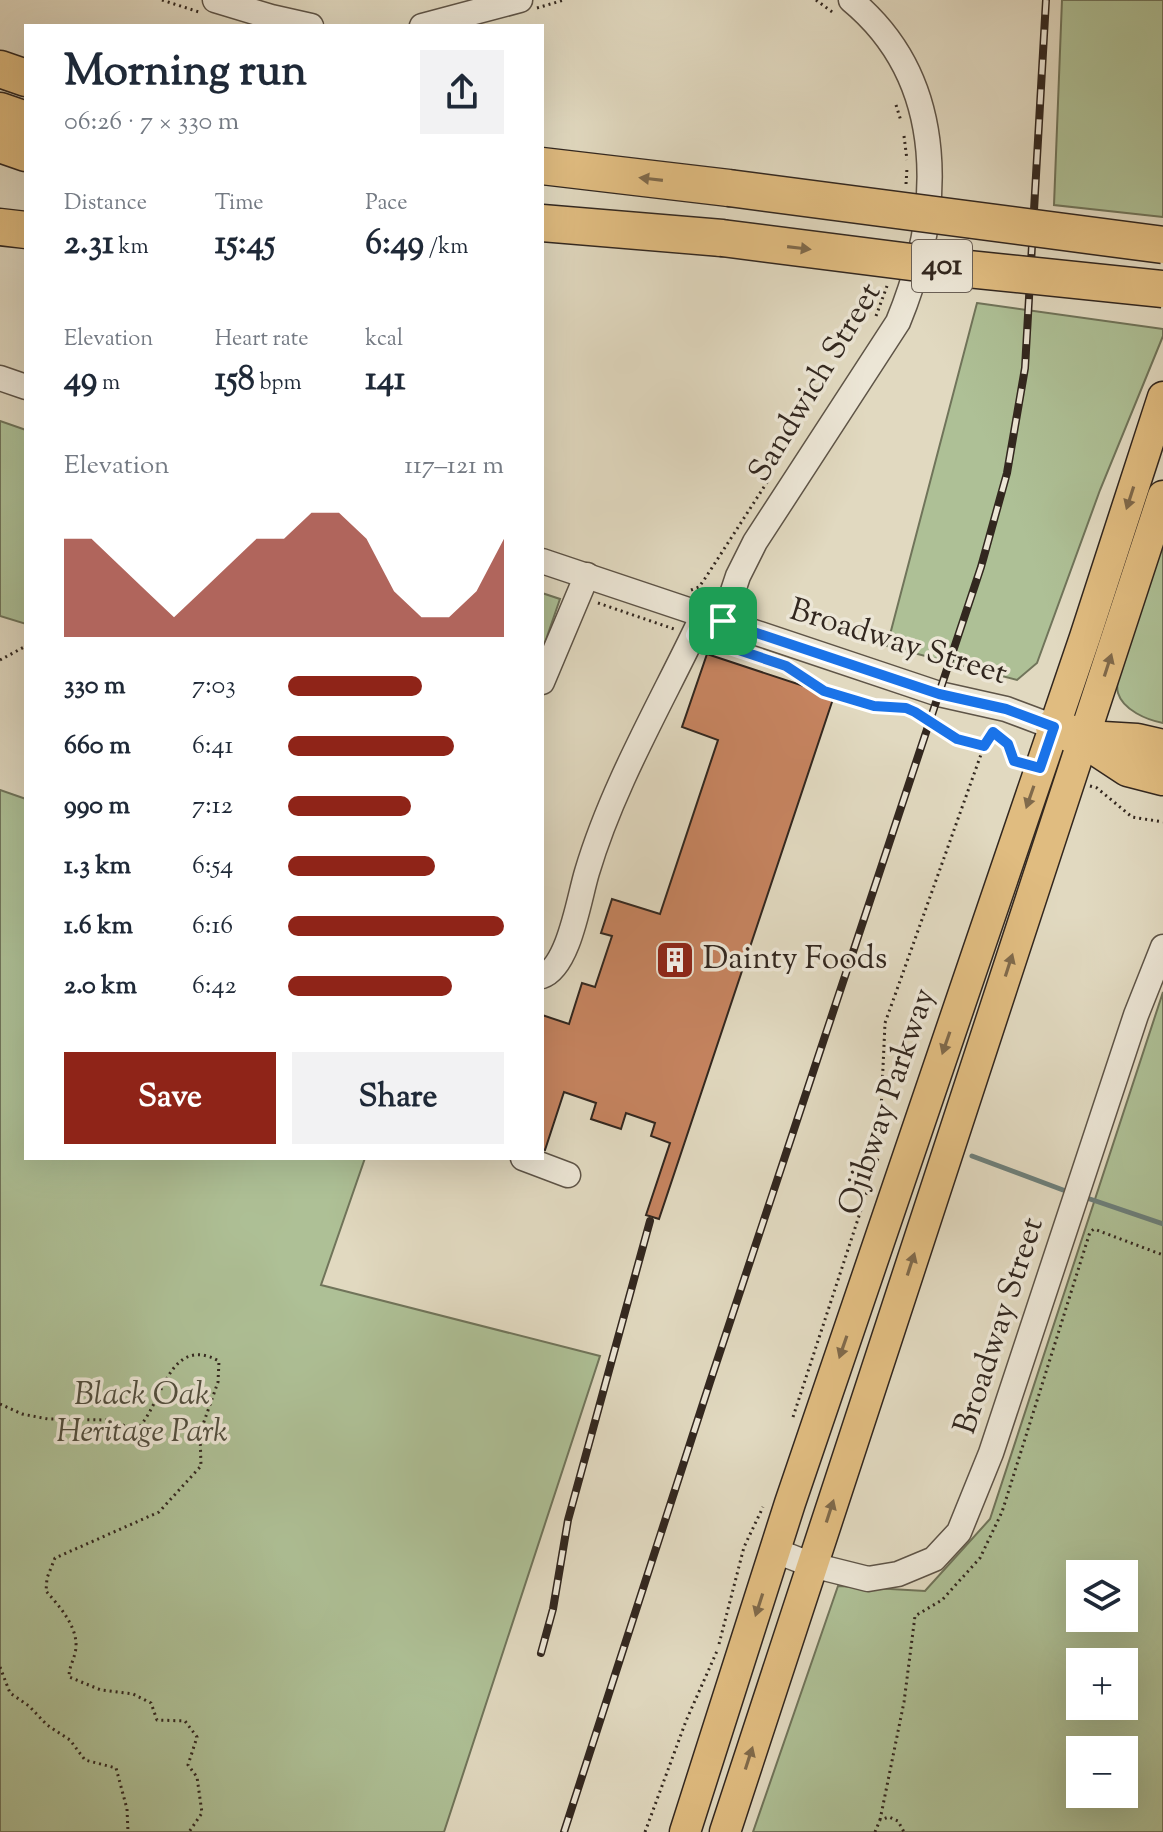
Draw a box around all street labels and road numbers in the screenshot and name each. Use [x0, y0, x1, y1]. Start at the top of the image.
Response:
road number: 401 [912, 240, 972, 292]
street label: Sandwich Street [738, 274, 894, 492]
street label: Broadway Street [784, 588, 1013, 698]
street label: Ojibway Parkway [828, 982, 948, 1222]
street label: Broadway Street [943, 1212, 1057, 1440]

